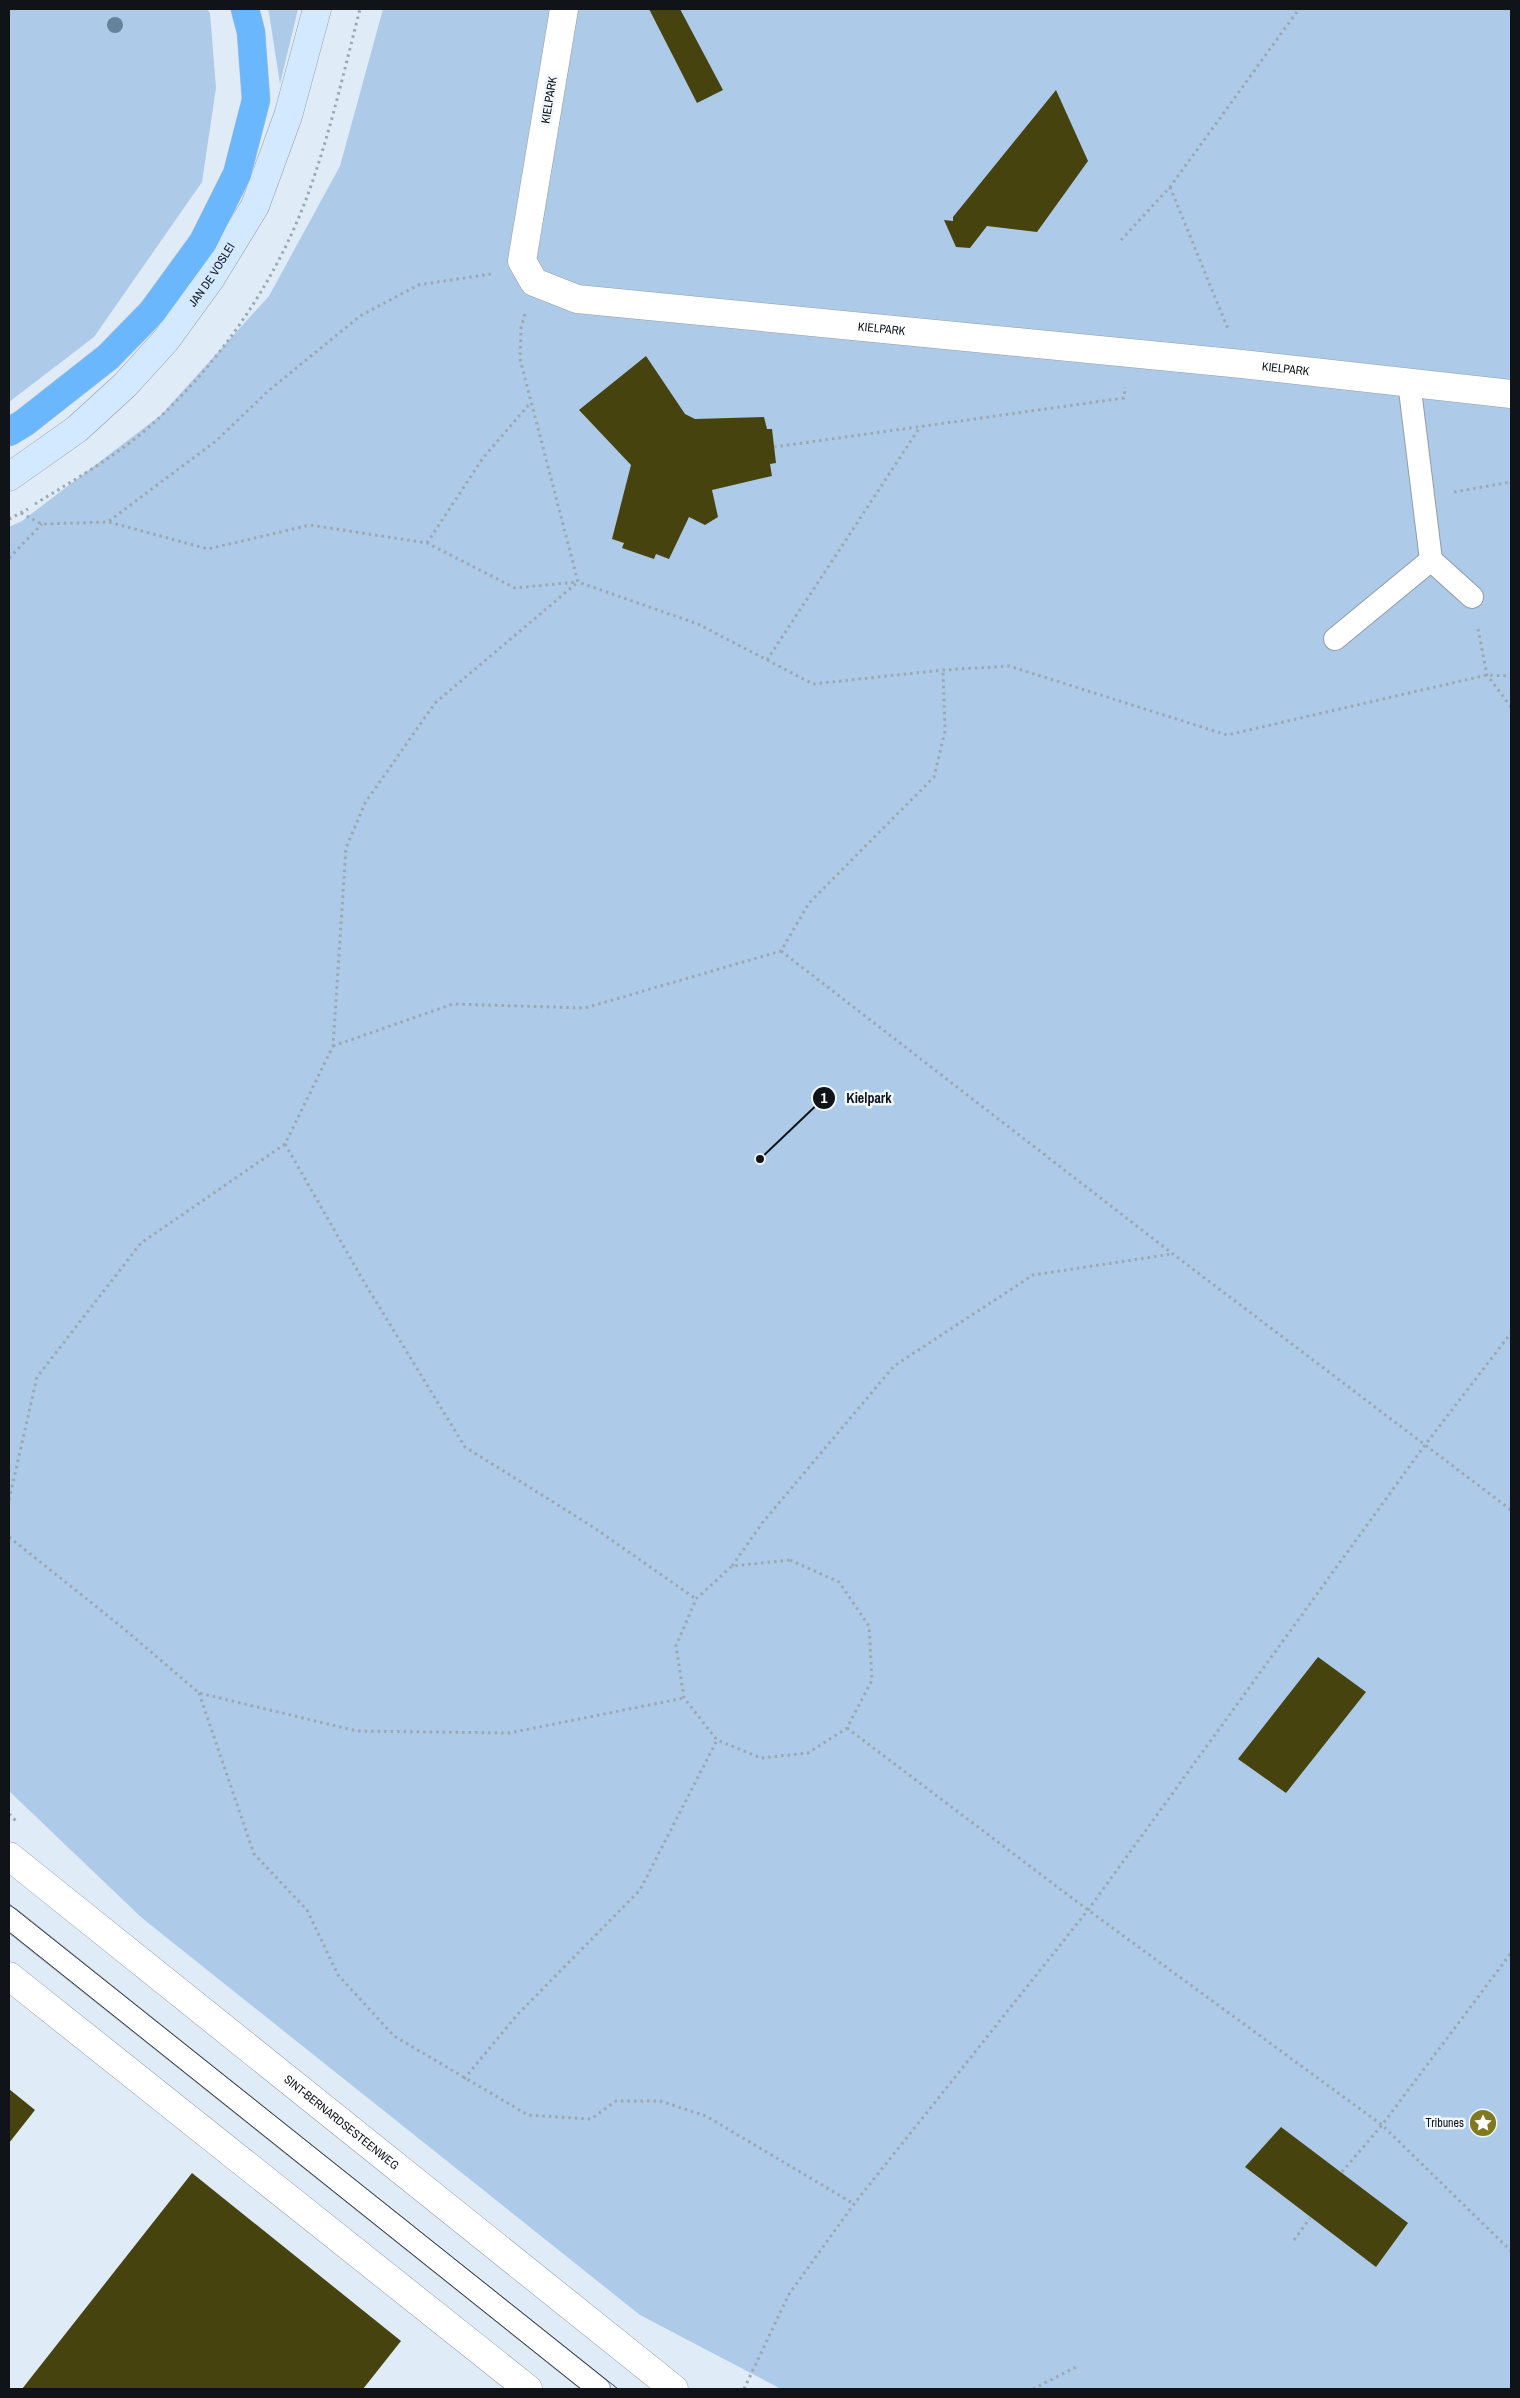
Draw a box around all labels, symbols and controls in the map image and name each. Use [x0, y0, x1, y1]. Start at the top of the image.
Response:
street label: KIELPARK [537, 75, 561, 125]
street label: JAN DE VOSLEI [185, 240, 239, 310]
street label: KIELPARK [857, 319, 906, 339]
street label: KIELPARK [1261, 358, 1311, 379]
callout: Kielpark [811, 1084, 902, 1113]
text: 1 [821, 1087, 828, 1108]
text: Kielpark [846, 1089, 892, 1107]
street label: SINT-BERNARDSESTEENWEG [281, 2071, 402, 2173]
place icon: Tribunes [1468, 2108, 1498, 2138]
place label: Tribunes [1426, 2115, 1464, 2131]

